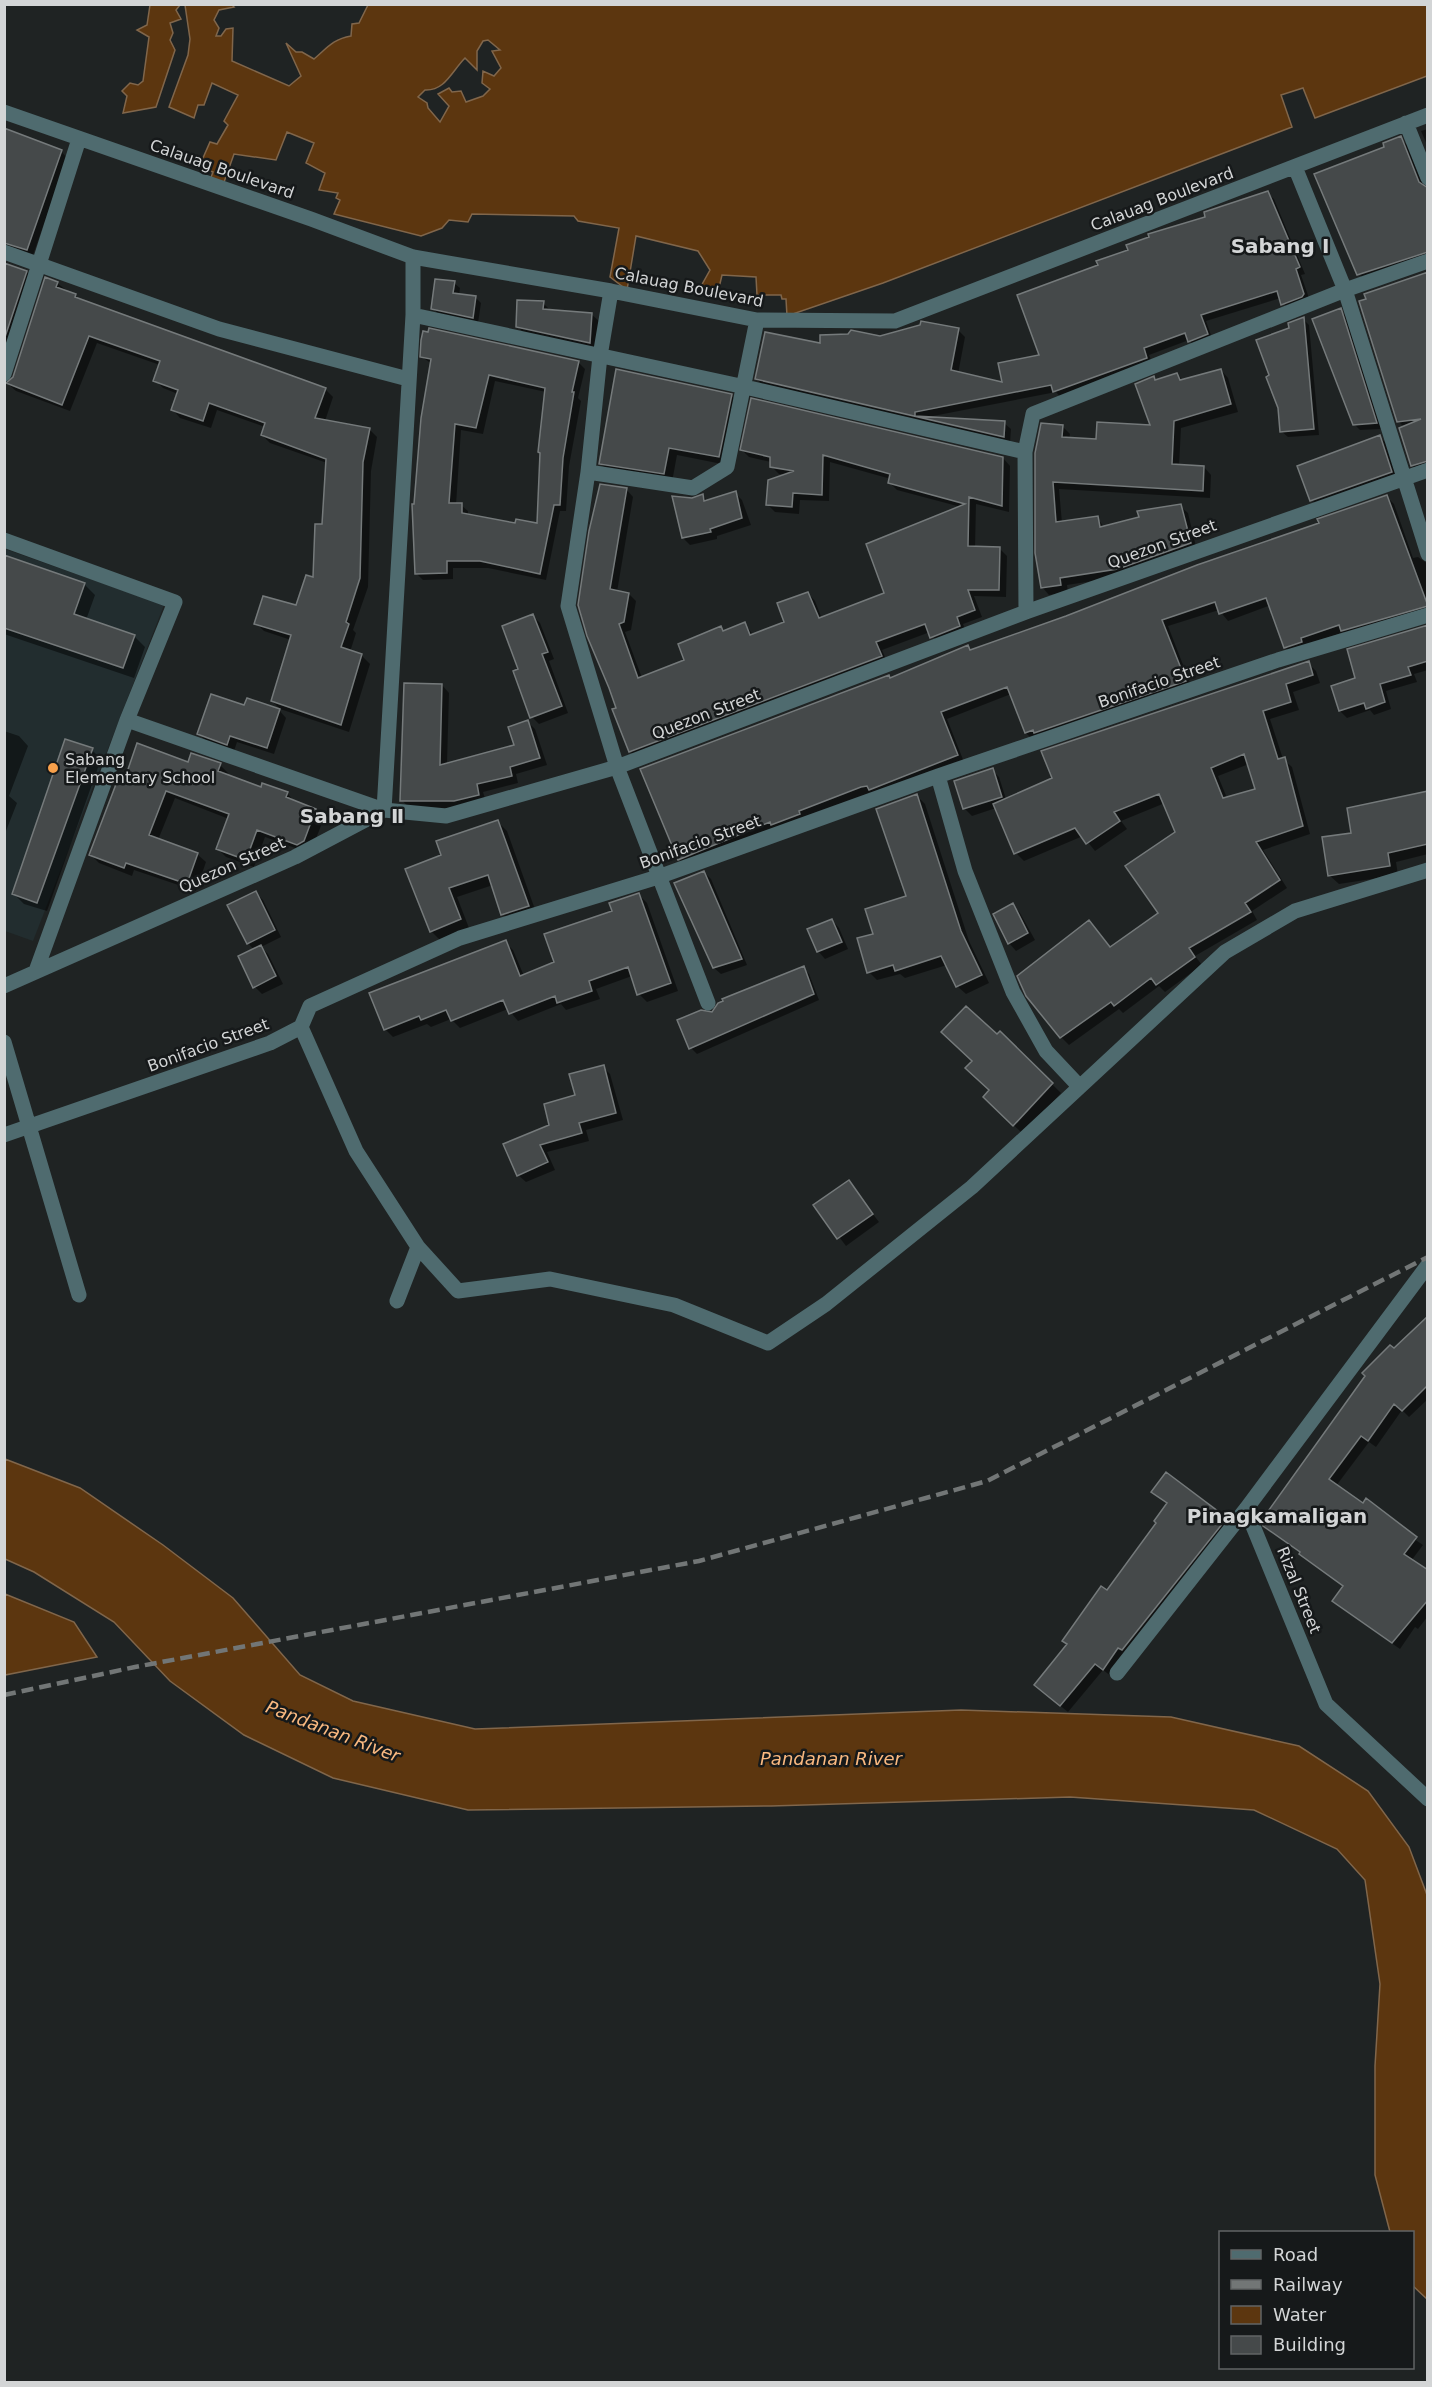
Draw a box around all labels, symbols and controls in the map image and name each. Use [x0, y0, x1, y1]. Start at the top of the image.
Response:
street label: Calauag Boulevard [147, 135, 297, 203]
street label: Calauag Boulevard [1088, 163, 1236, 235]
district label: Sabang I [1231, 234, 1329, 258]
street label: Calauag Boulevard [613, 263, 765, 311]
street label: Quezon Street [1105, 515, 1219, 573]
street label: Bonifacio Street [1096, 652, 1222, 712]
street label: Quezon Street [649, 685, 763, 743]
place label: Sabang Elementary School [65, 750, 215, 787]
marker: Sabang Elementary School [46, 761, 60, 775]
district label: Sabang Ⅱ [300, 804, 404, 828]
street label: Bonifacio Street [637, 811, 763, 873]
street label: Quezon Street [176, 833, 288, 897]
street label: Bonifacio Street [145, 1014, 271, 1076]
district label: Pinagkamaligan [1187, 1504, 1367, 1528]
street label: Rizal Street [1273, 1544, 1325, 1636]
water label: Pandanan River [263, 1696, 405, 1767]
water label: Pandanan River [760, 1748, 904, 1769]
legend [1219, 2231, 1414, 2369]
text: Road [1273, 2244, 1318, 2265]
text: Railway [1273, 2274, 1343, 2295]
text: Water [1273, 2304, 1327, 2325]
text: Building [1273, 2334, 1346, 2355]

